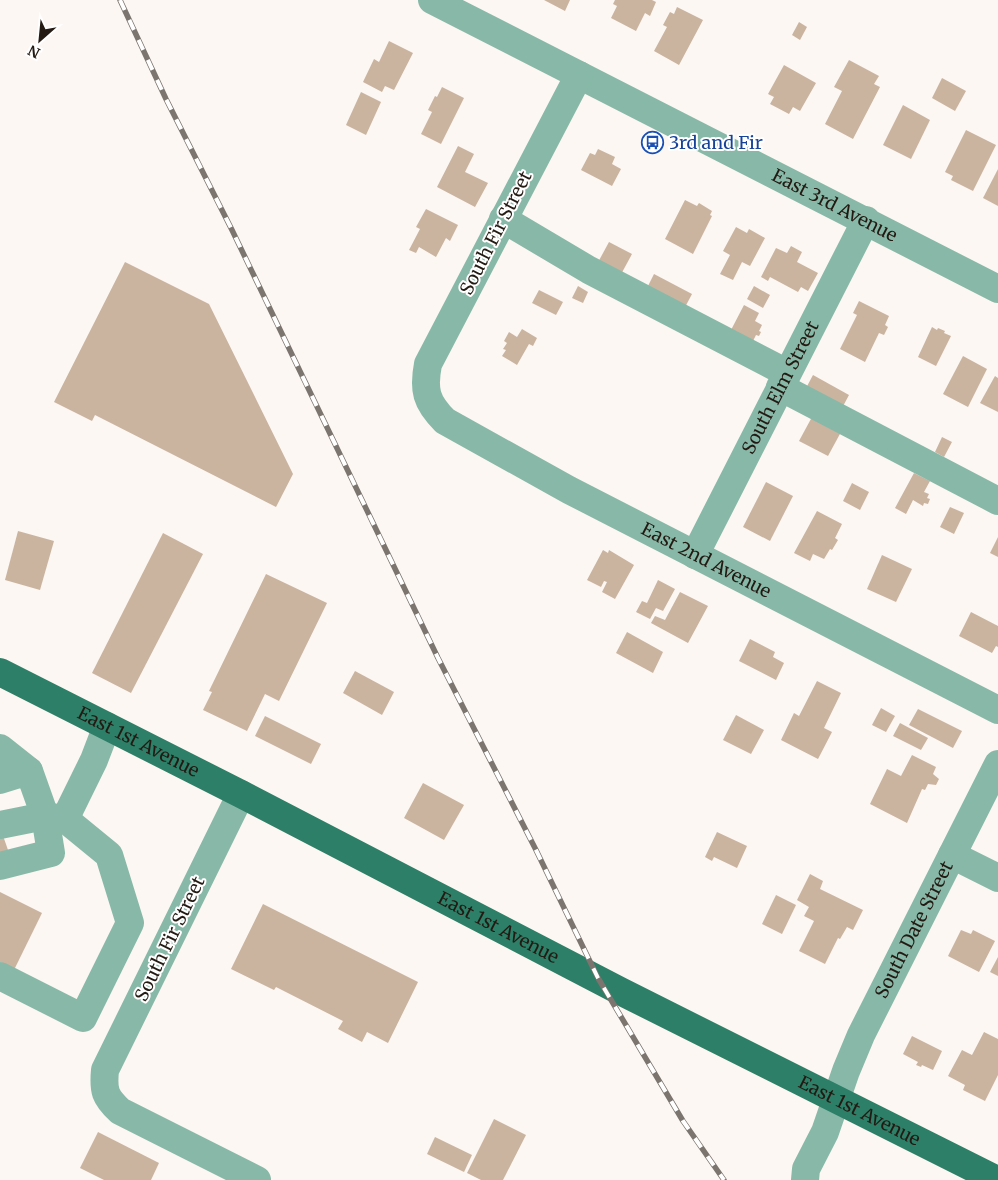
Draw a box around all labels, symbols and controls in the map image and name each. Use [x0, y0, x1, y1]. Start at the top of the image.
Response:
north arrow [15, 15, 65, 65]
text: N [25, 41, 43, 62]
bus stop icon: 3rd and Fir [641, 131, 665, 155]
place label: 3rd and Fir [669, 131, 763, 154]
street label: East 3rd Avenue [768, 164, 901, 247]
street label: South Fir Street [454, 167, 537, 299]
street label: South Elm Street [736, 317, 824, 458]
street label: East 2nd Avenue [638, 517, 775, 603]
street label: East 1st Avenue [74, 701, 203, 782]
street label: South Date Street [869, 857, 958, 1002]
street label: South Fir Street [129, 873, 210, 1005]
street label: East 1st Avenue [434, 886, 563, 968]
street label: East 1st Avenue [795, 1070, 924, 1151]

